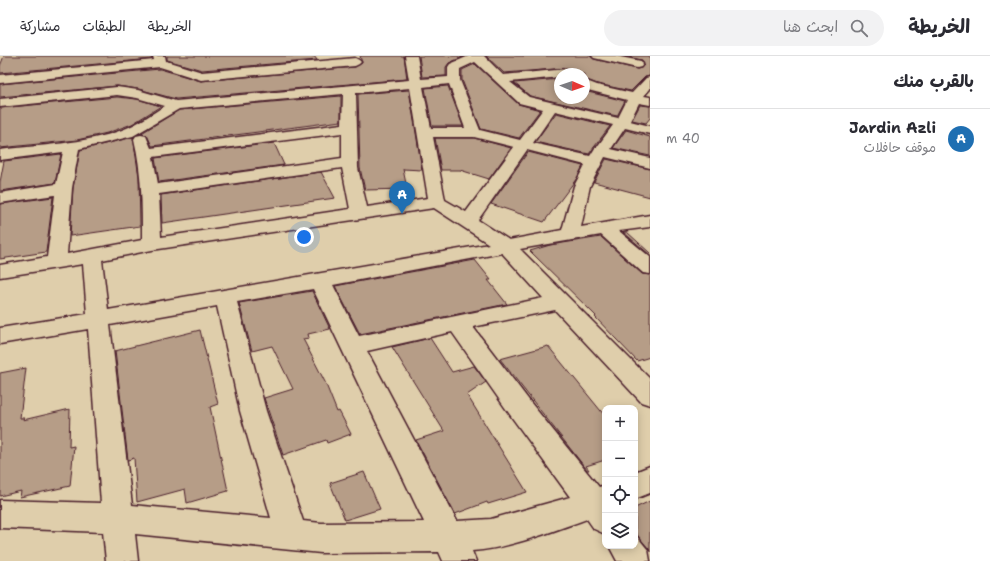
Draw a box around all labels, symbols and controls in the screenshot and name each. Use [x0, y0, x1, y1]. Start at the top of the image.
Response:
search box [604, 10, 884, 46]
text: الخريطة [908, 14, 970, 39]
text: مشاركة [20, 17, 60, 35]
text: الطبقات [82, 17, 126, 35]
text: الخريطة [148, 17, 191, 35]
text: ابحث هنا [783, 17, 838, 37]
icon: search [848, 17, 870, 39]
north arrow [554, 68, 590, 104]
text: بالقرب منك [894, 70, 974, 92]
text: Jardin Azli [849, 118, 936, 138]
text: 40 m [666, 130, 700, 147]
text: A [956, 130, 966, 147]
text: موقف حافلات [863, 139, 936, 156]
pin: A [389, 181, 415, 214]
your location [294, 227, 314, 247]
map controls [602, 405, 638, 549]
button: + [602, 405, 638, 441]
button: − [602, 441, 638, 477]
button: locate [602, 477, 638, 513]
button: layers [602, 513, 638, 549]

